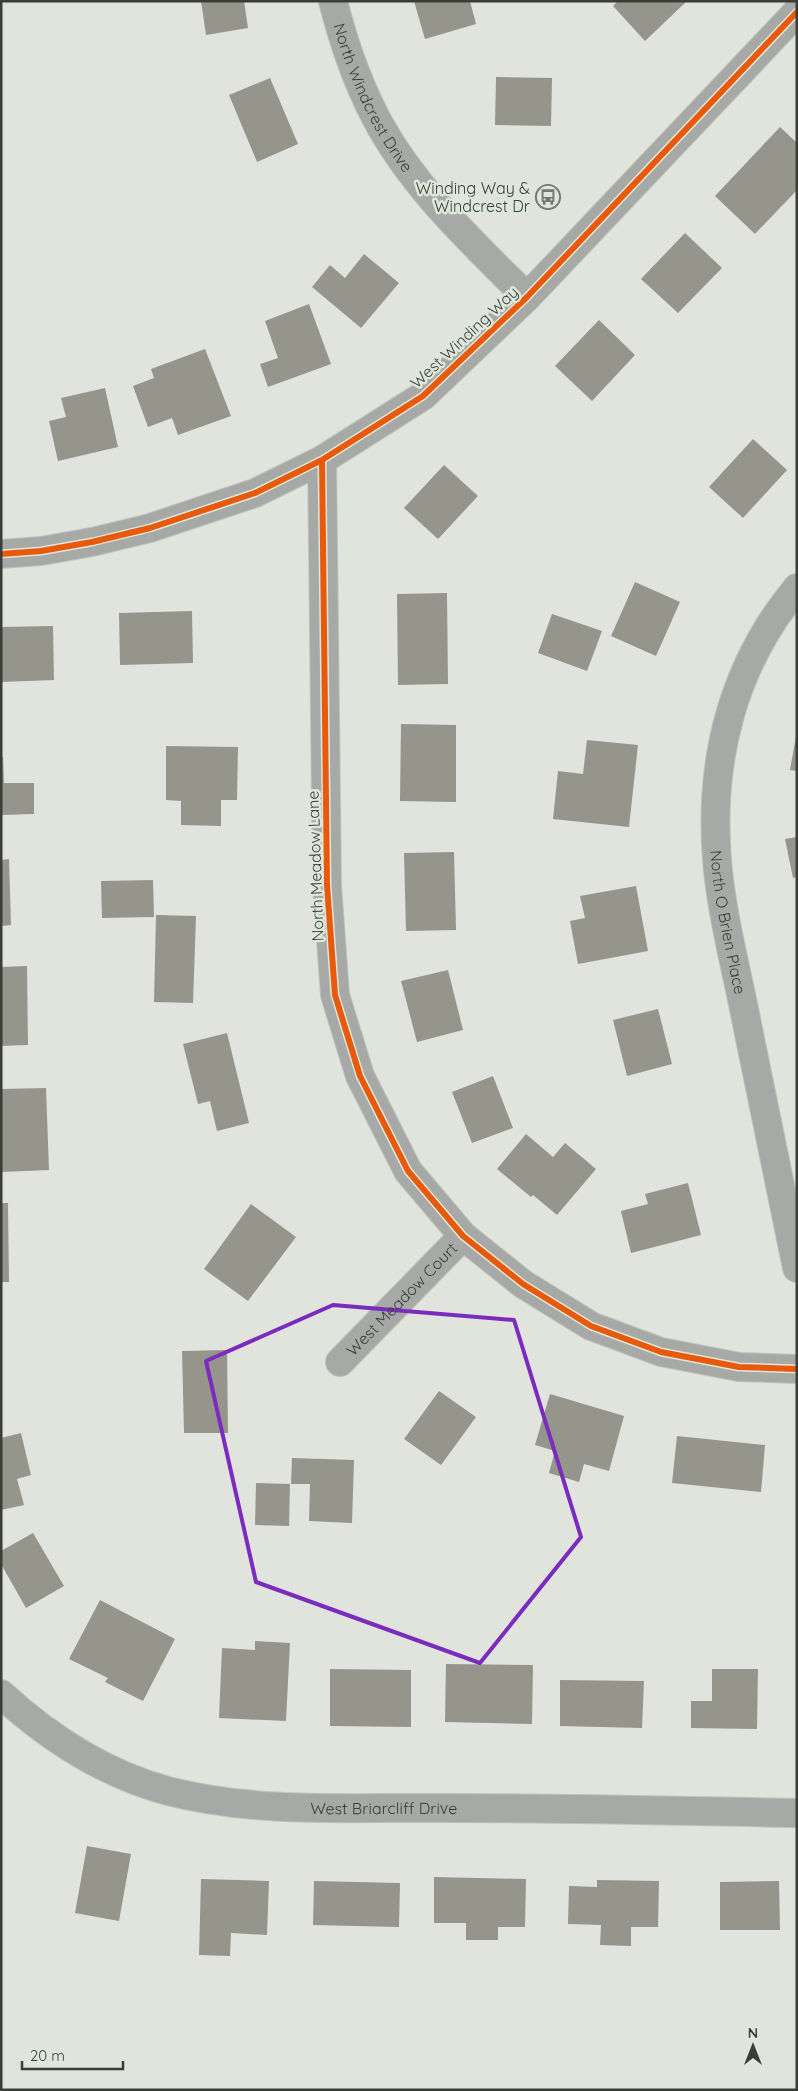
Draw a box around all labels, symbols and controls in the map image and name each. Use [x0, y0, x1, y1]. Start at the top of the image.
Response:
street label: North Windcrest Drive [329, 21, 417, 176]
place label: Winding Way & Windcrest Dr [416, 178, 530, 216]
bus stop icon: Winding Way & Windcrest Dr [535, 184, 561, 210]
street label: West Winding Way [406, 282, 522, 392]
street label: North Meadow Lane [302, 790, 328, 942]
street label: North O Brien Place [706, 849, 751, 996]
street label: West Meadow Court [342, 1238, 461, 1360]
street label: West Briarcliff Drive [310, 1798, 457, 1818]
north arrow [728, 2021, 778, 2071]
text: N [748, 2024, 758, 2042]
scale bar [22, 2038, 124, 2070]
text: 20 m [30, 2046, 65, 2065]

